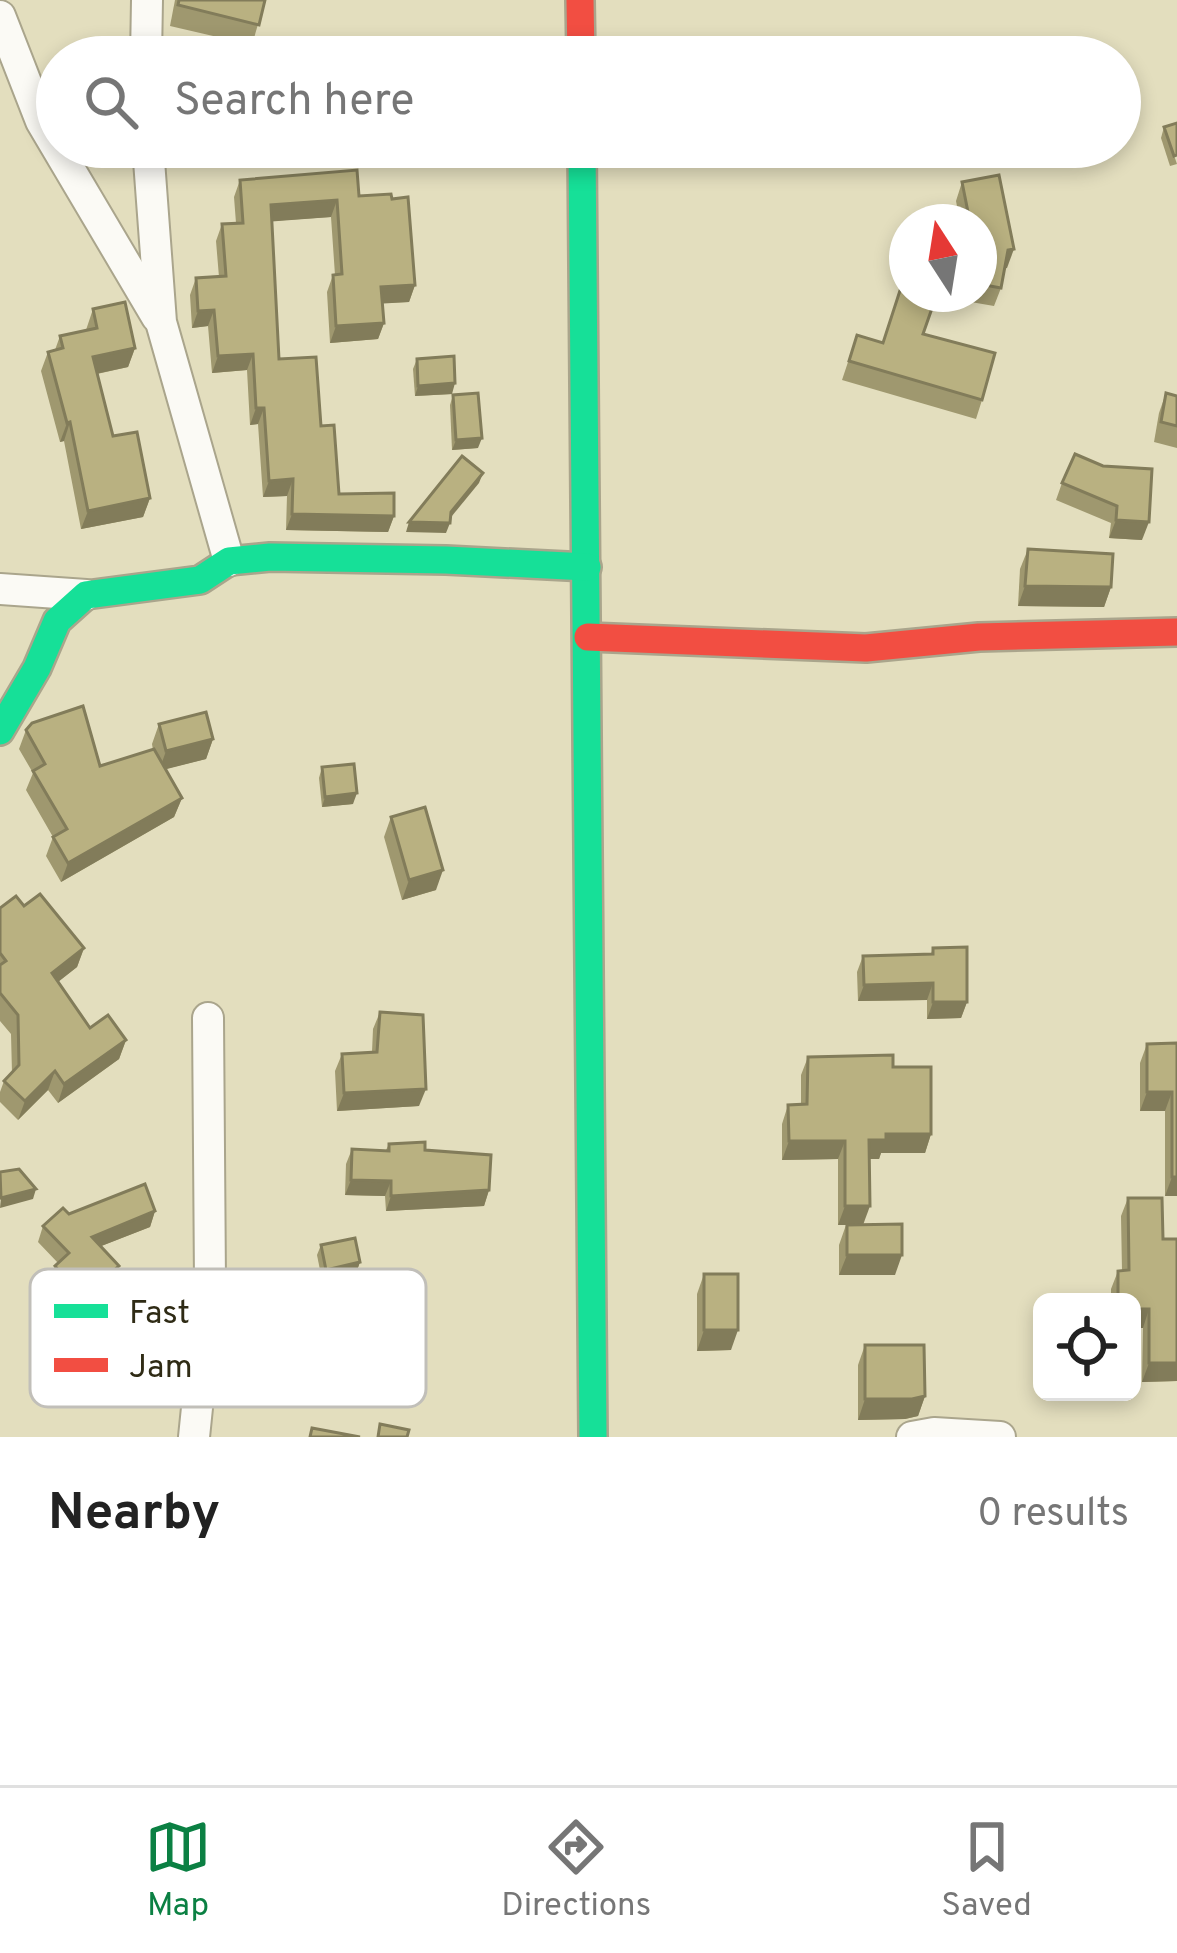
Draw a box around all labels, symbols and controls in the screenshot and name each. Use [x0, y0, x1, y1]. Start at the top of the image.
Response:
search box [36, 36, 1141, 168]
icon: search [78, 69, 144, 135]
text: Search here [174, 74, 414, 131]
north arrow [889, 204, 997, 312]
legend [30, 1269, 426, 1407]
map controls [1033, 1293, 1141, 1401]
button: locate [1033, 1293, 1141, 1401]
text: Fast [129, 1294, 190, 1336]
text: Jam [129, 1348, 193, 1390]
text: Nearby [48, 1483, 220, 1548]
text: 0 results [977, 1491, 1129, 1540]
tab: Map [145, 1814, 211, 1928]
tab: Directions [501, 1814, 651, 1928]
tab: Saved [941, 1814, 1032, 1928]

